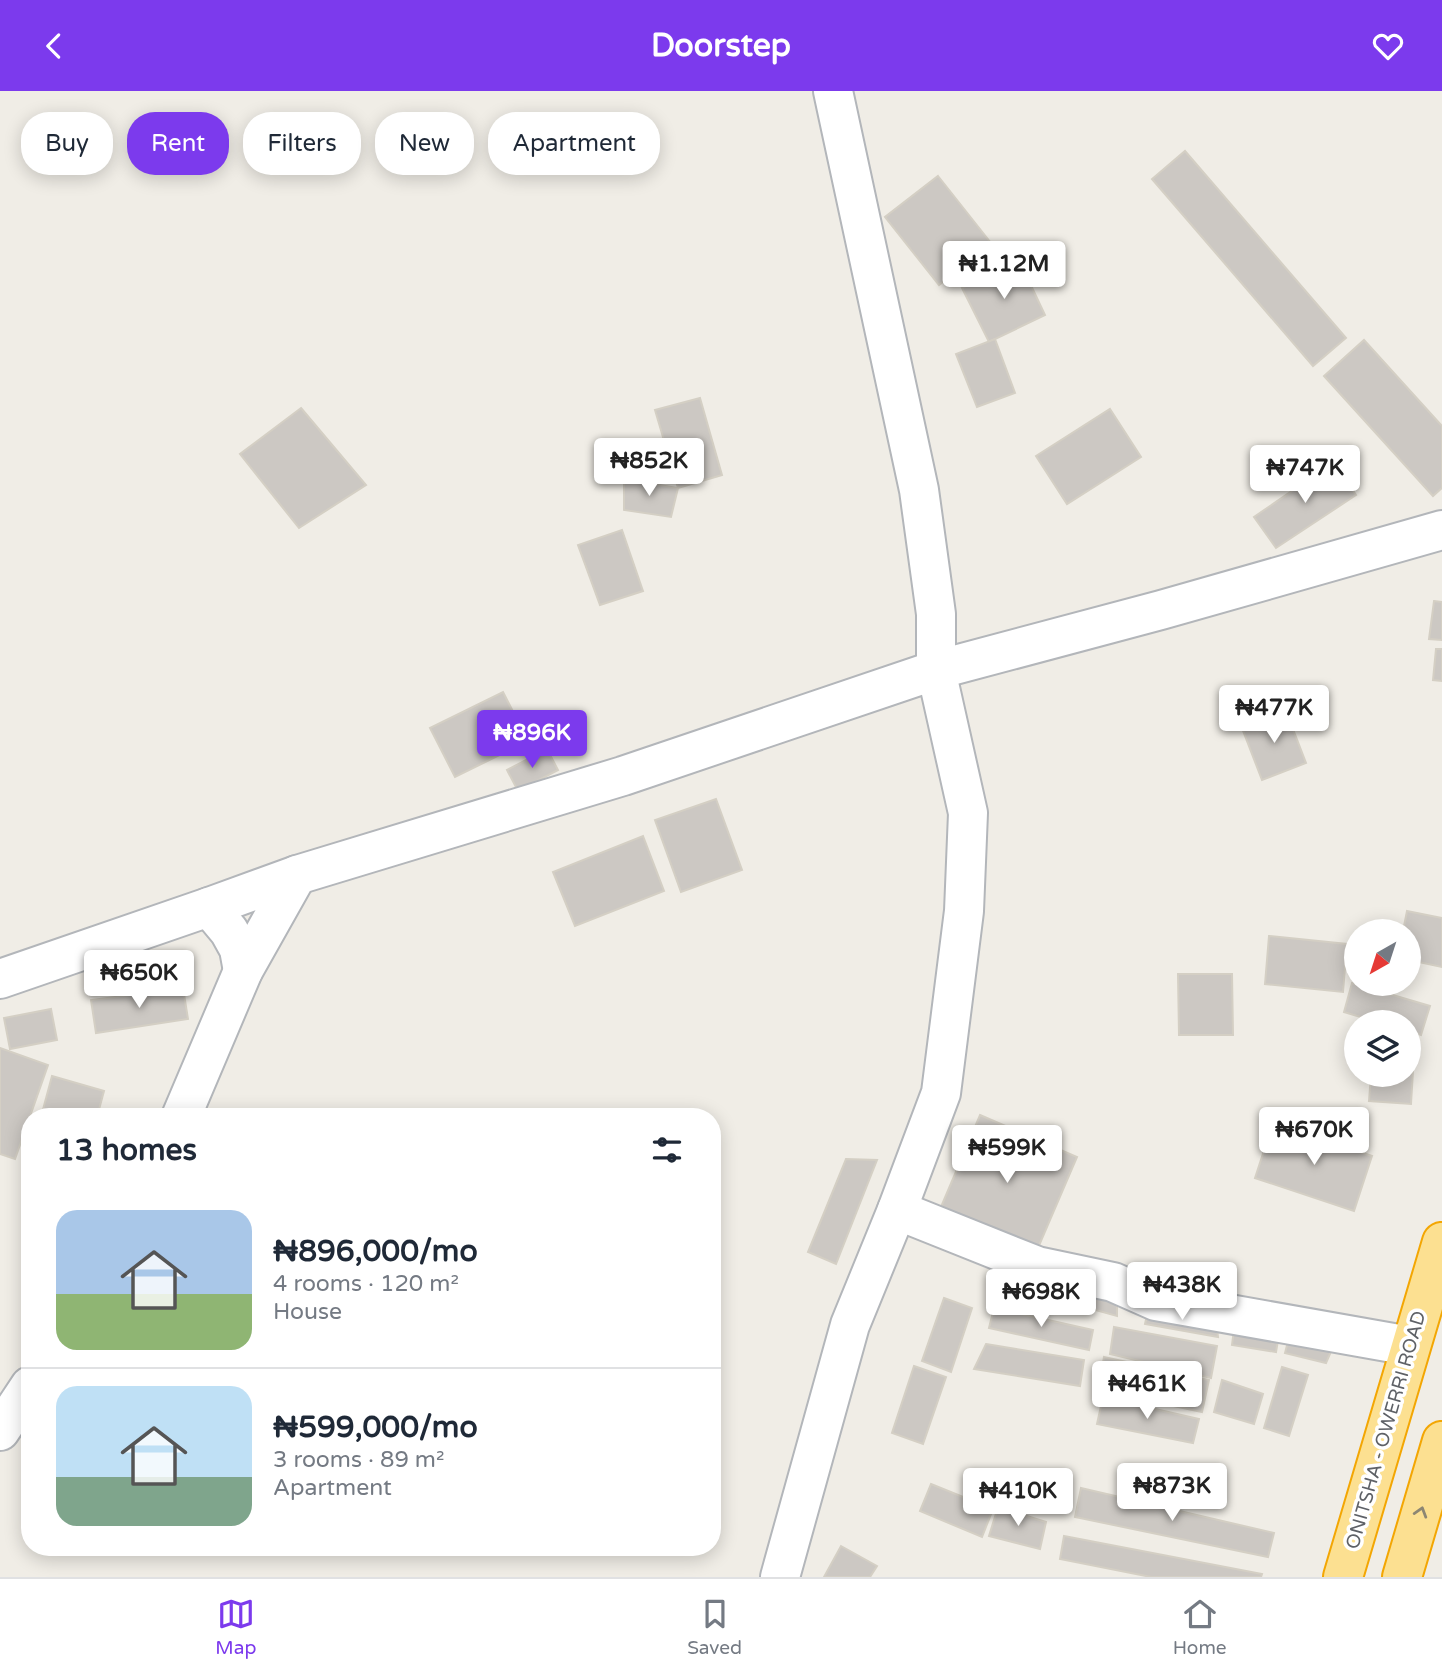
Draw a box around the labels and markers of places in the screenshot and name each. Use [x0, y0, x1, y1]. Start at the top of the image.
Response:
pin: ₦1.12M [947, 241, 1061, 301]
pin: ₦852K [600, 439, 698, 498]
pin: ₦747K [1256, 445, 1354, 505]
pin: ₦477K [1225, 685, 1323, 745]
pin: ₦896K [483, 711, 581, 770]
pin: ₦650K [90, 951, 188, 1010]
pin: ₦670K [1265, 1107, 1363, 1167]
pin: ₦599K [958, 1125, 1056, 1185]
pin: ₦438K [1133, 1263, 1231, 1322]
pin: ₦698K [992, 1269, 1090, 1329]
pin: ₦461K [1098, 1361, 1196, 1421]
pin: ₦873K [1123, 1463, 1221, 1523]
pin: ₦410K [969, 1469, 1067, 1528]

